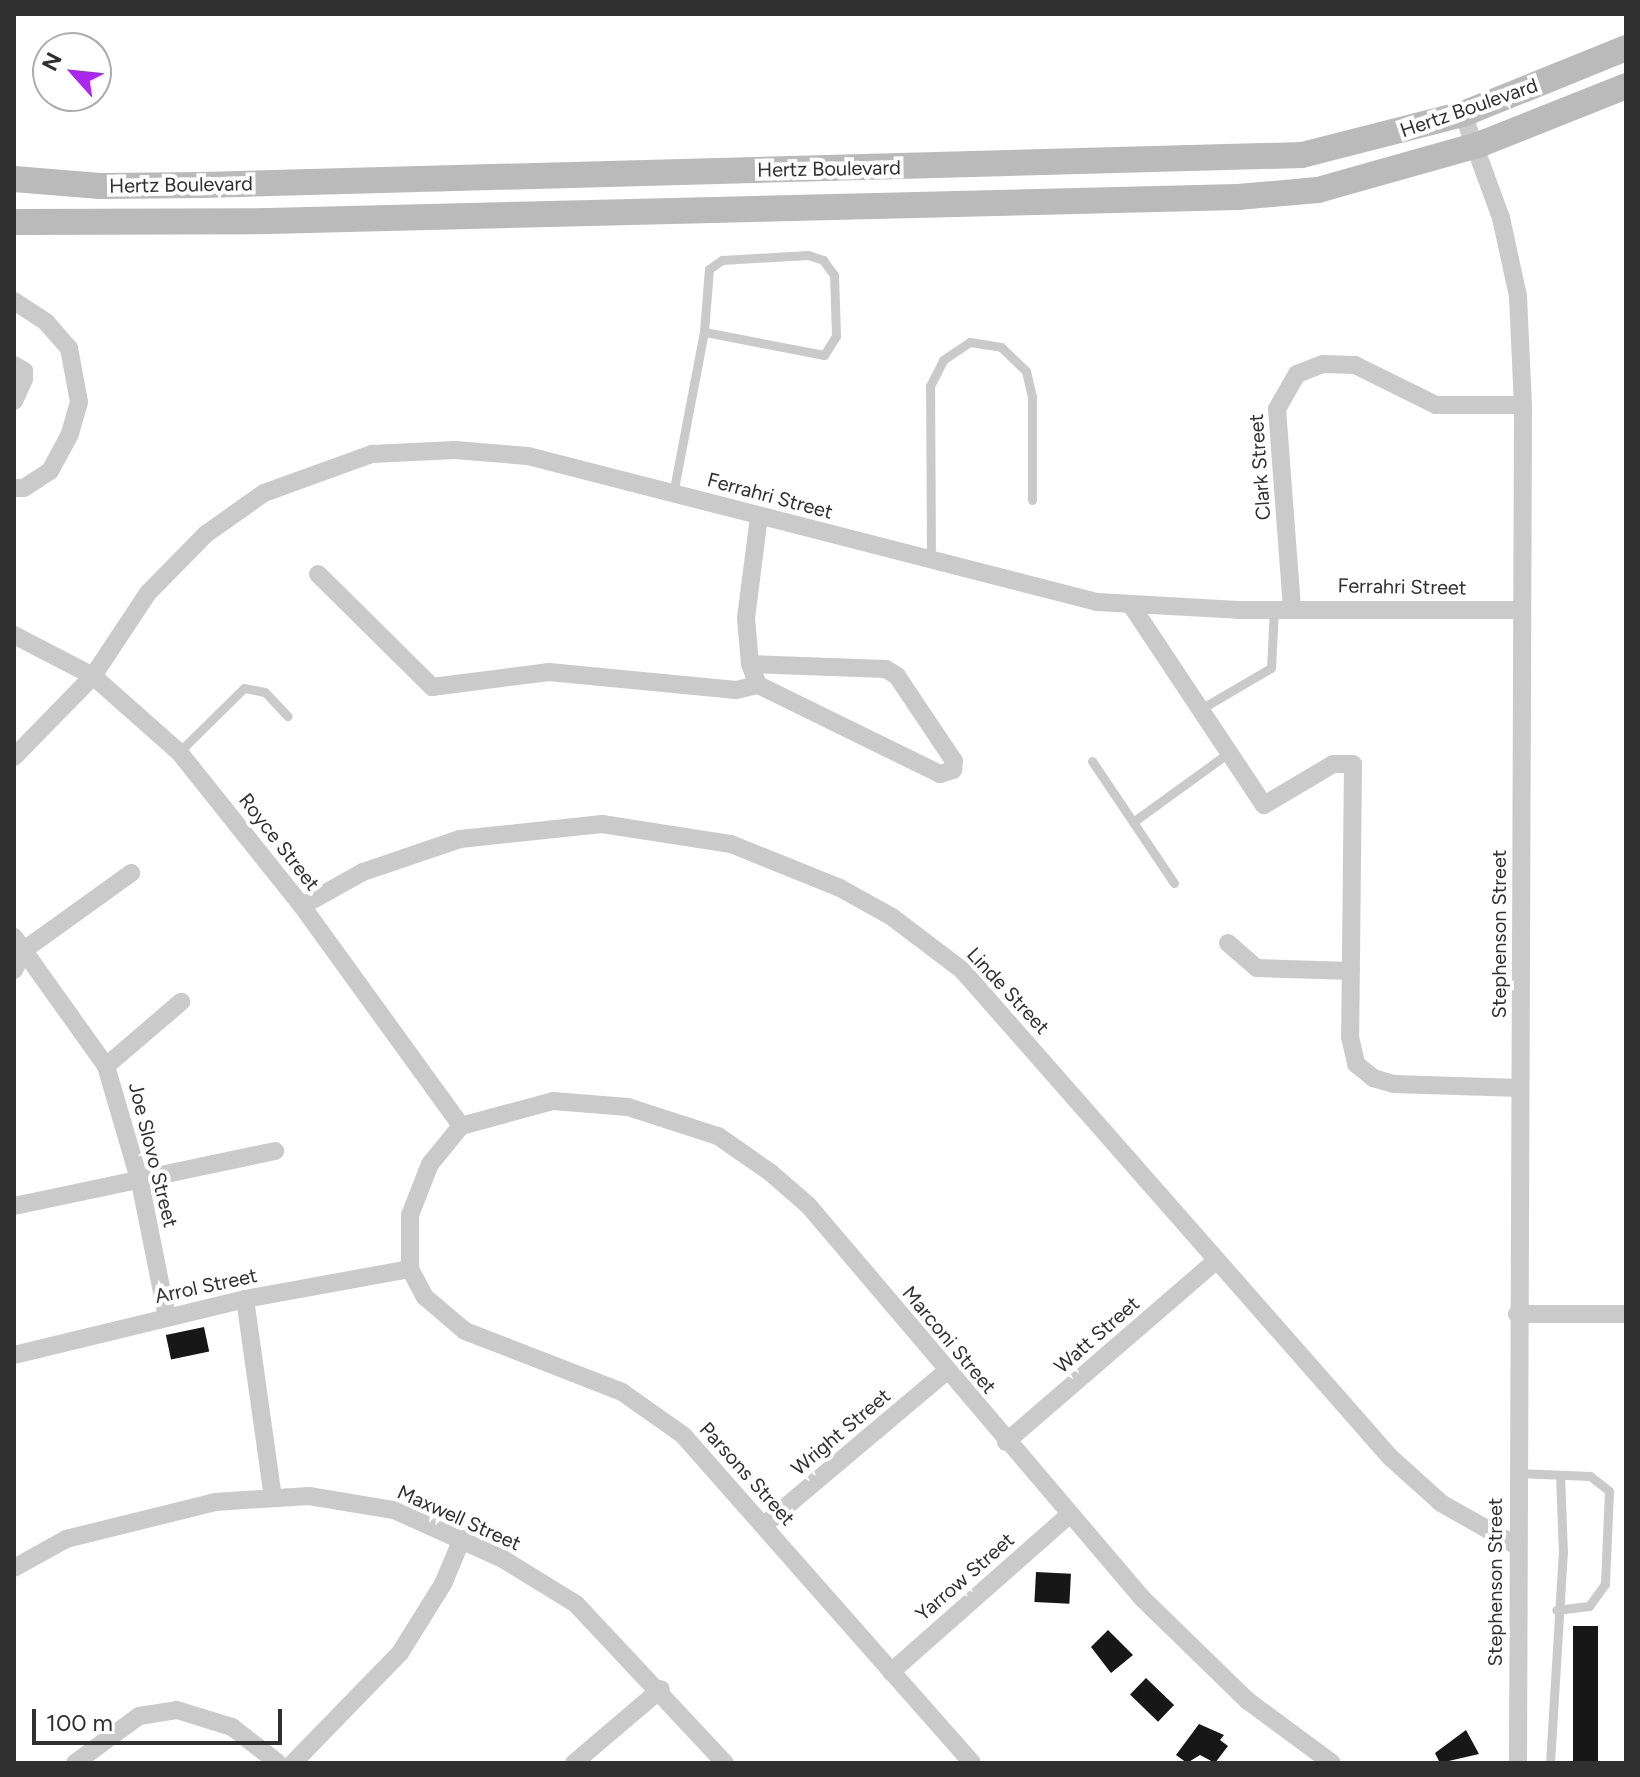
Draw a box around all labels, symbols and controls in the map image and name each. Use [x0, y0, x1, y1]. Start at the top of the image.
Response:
north arrow [32, 32, 112, 112]
text: N [36, 48, 68, 76]
street label: Hertz Boulevard [1397, 73, 1541, 143]
street label: Hertz Boulevard [757, 156, 901, 182]
street label: Hertz Boulevard [109, 172, 253, 198]
street label: Clark Street [1244, 413, 1276, 521]
street label: Ferrahri Street [705, 468, 835, 524]
street label: Ferrahri Street [1337, 574, 1467, 600]
street label: Royce Street [234, 789, 324, 895]
street label: Stephenson Street [1487, 850, 1511, 1018]
street label: Linde Street [962, 943, 1054, 1039]
street label: Joe Slovo Street [123, 1080, 183, 1230]
street label: Arrol Street [153, 1263, 259, 1309]
street label: Marconi Street [897, 1281, 1001, 1399]
street label: Watt Street [1050, 1292, 1144, 1378]
street label: Wright Street [787, 1384, 895, 1480]
street label: Parsons Street [694, 1417, 800, 1531]
street label: Maxwell Street [393, 1480, 525, 1556]
street label: Stephenson Street [1483, 1498, 1507, 1666]
street label: Yarrow Street [911, 1528, 1019, 1626]
scale bar [36, 1693, 286, 1743]
text: 100 m [46, 1708, 113, 1737]

